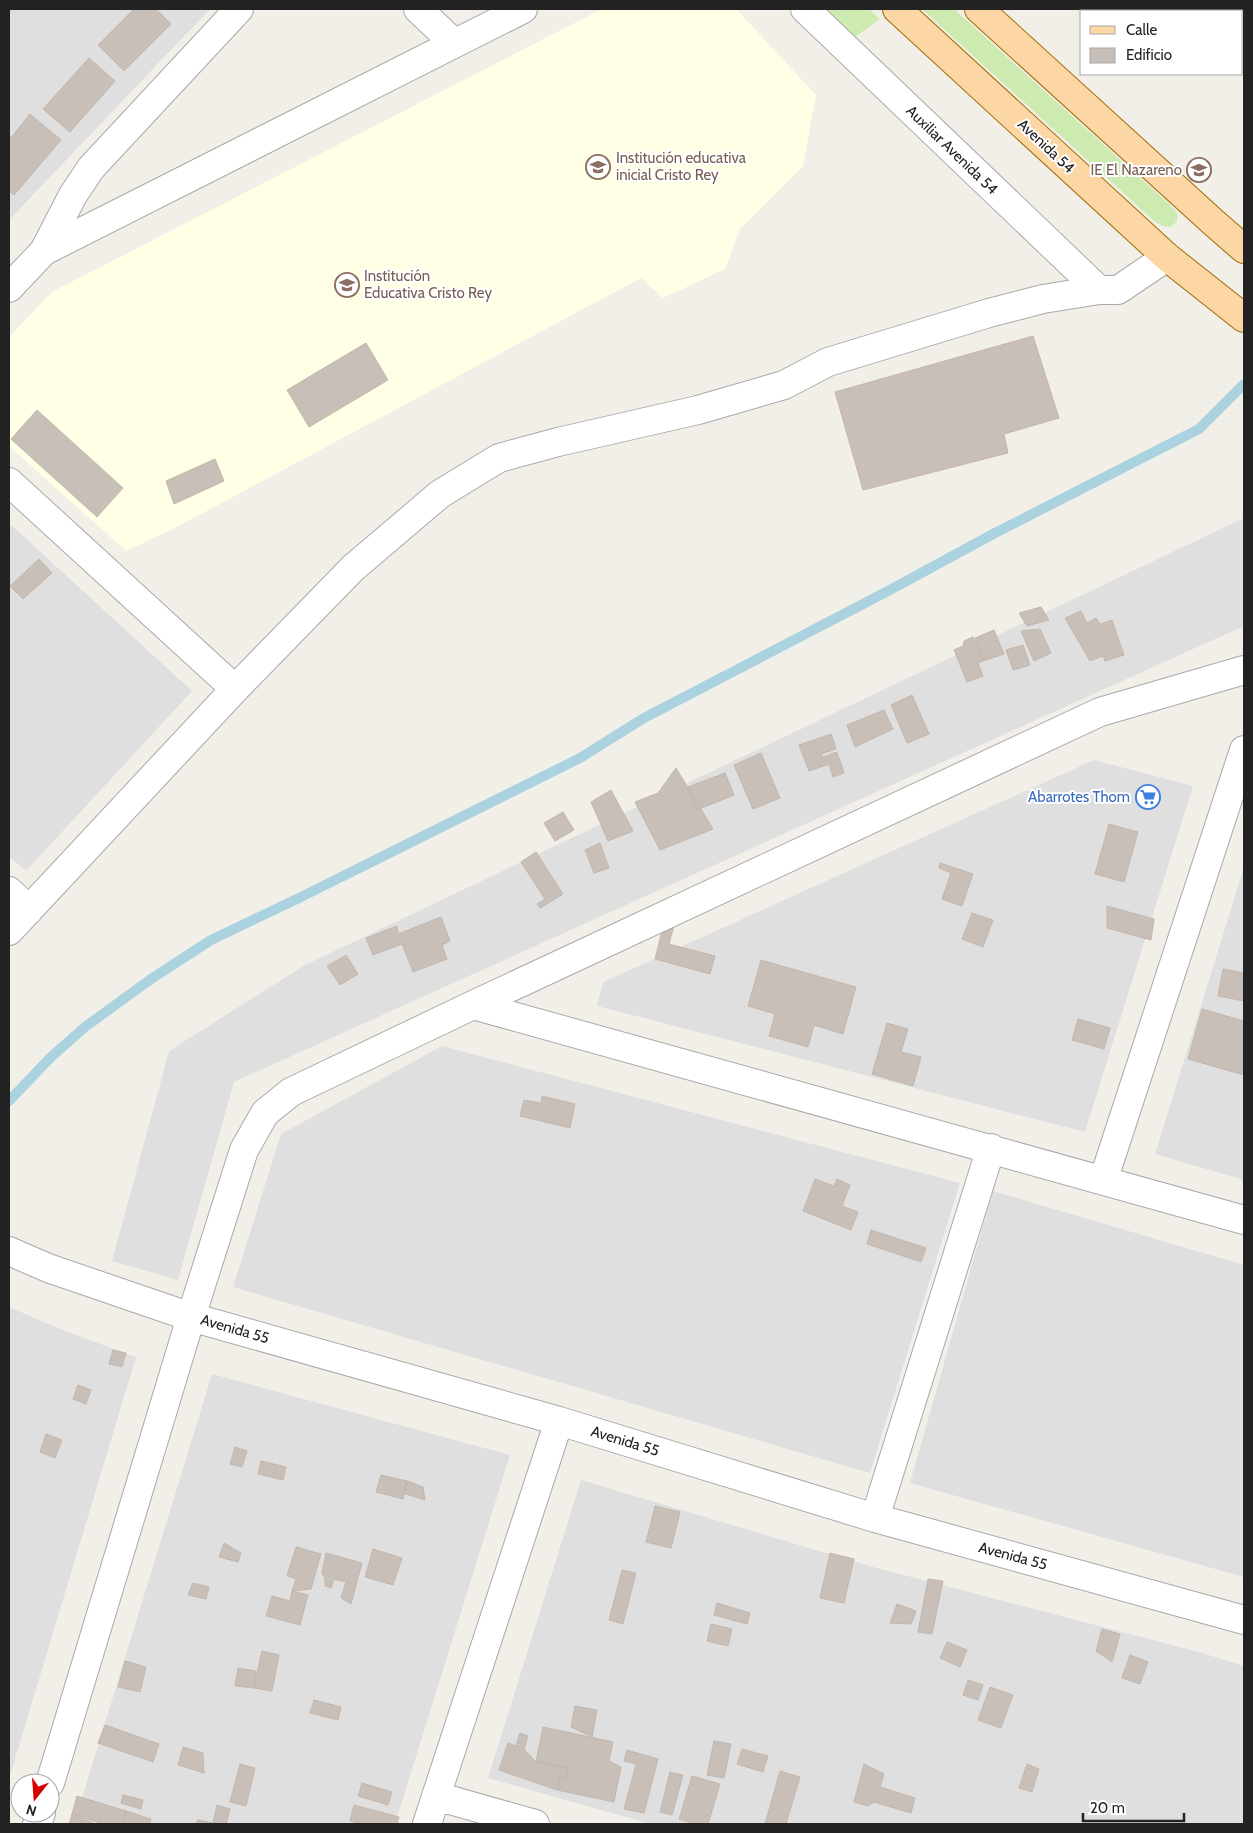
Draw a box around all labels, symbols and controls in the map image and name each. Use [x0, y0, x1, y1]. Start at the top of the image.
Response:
legend [1080, 10, 1243, 75]
text: Calle [1126, 21, 1157, 39]
text: Edificio [1126, 46, 1172, 64]
street label: Auxiliar Avenida 54 [903, 102, 1002, 198]
street label: Avenida 54 [1014, 115, 1078, 177]
place label: Institución educativa inicial Cristo Rey [616, 149, 747, 184]
school or university icon: Institución educativa inicial Cristo Rey [585, 154, 611, 180]
school or university icon: IE El Nazareno [1186, 157, 1212, 183]
place label: IE El Nazareno [1091, 161, 1182, 179]
place label: Institución Educativa Cristo Rey [364, 267, 492, 302]
school or university icon: Institución Educativa Cristo Rey [334, 272, 360, 298]
supermarket icon: Abarrotes Thom [1135, 784, 1161, 810]
place label: Abarrotes Thom [1028, 788, 1130, 806]
street label: Avenida 55 [199, 1311, 271, 1347]
street label: Avenida 55 [589, 1422, 661, 1460]
street label: Avenida 55 [977, 1538, 1049, 1574]
north arrow [10, 1773, 60, 1823]
scale bar [1083, 1790, 1184, 1822]
text: 20 m [1090, 1799, 1125, 1817]
text: N [24, 1800, 39, 1820]

